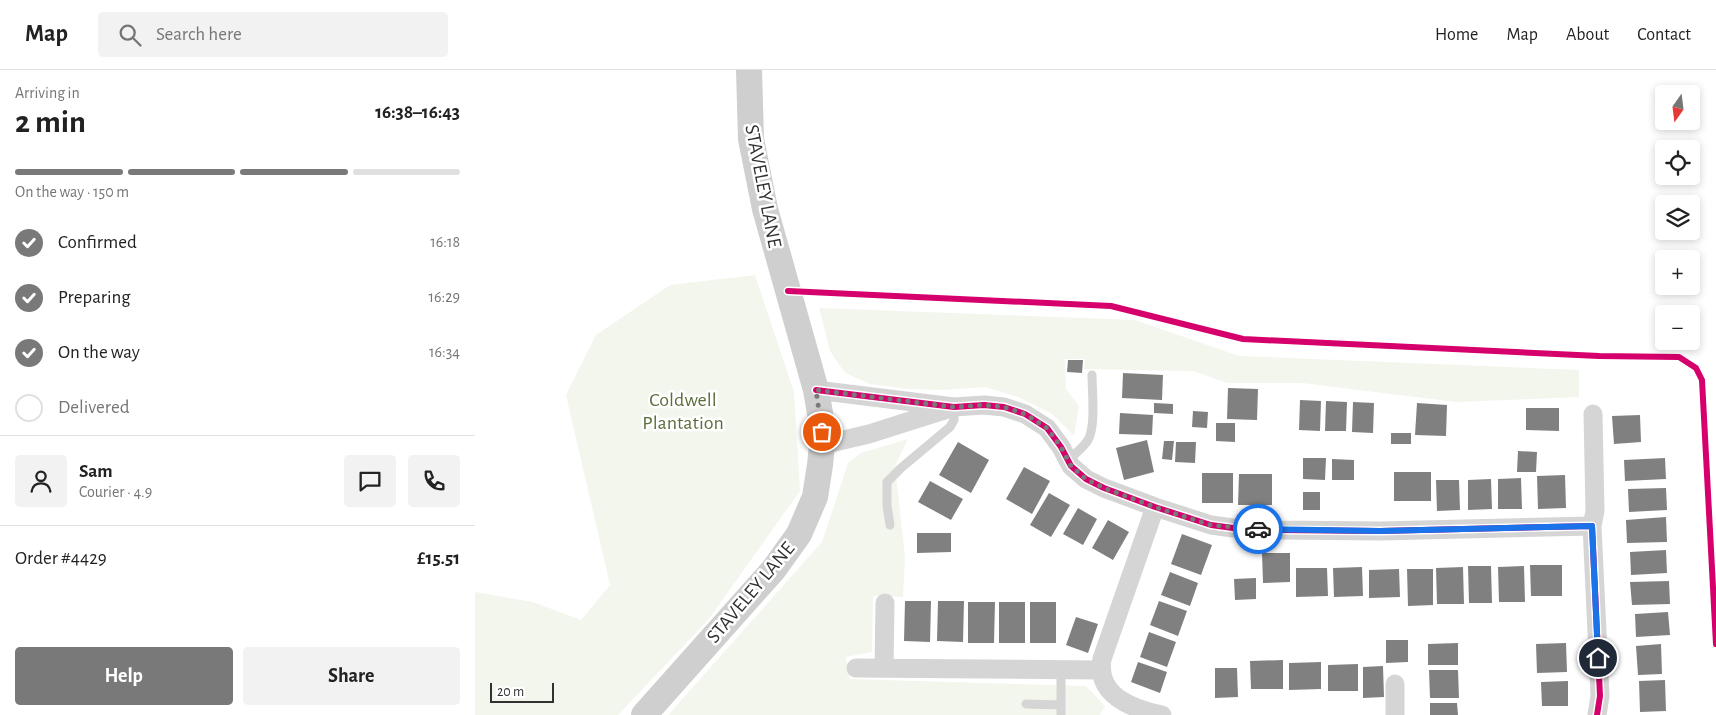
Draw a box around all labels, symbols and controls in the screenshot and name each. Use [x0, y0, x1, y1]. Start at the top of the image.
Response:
search box [98, 12, 448, 57]
icon: search [116, 21, 144, 49]
text: Map [25, 22, 68, 46]
text: Search here [156, 25, 242, 44]
text: Home [1435, 26, 1478, 44]
text: Map [1506, 26, 1538, 44]
text: About [1566, 26, 1609, 44]
text: Contact [1637, 26, 1691, 44]
text: Arriving in [15, 85, 80, 101]
north arrow [1655, 85, 1700, 130]
map controls [1655, 85, 1700, 350]
text: 16:38–16:43 [375, 103, 460, 122]
text: 2 min [15, 106, 86, 138]
street label: STAVELEY LANE [741, 123, 785, 250]
button: locate [1655, 140, 1700, 185]
text: On the way · 150 m [15, 184, 129, 200]
button: layers [1655, 195, 1700, 240]
icon: check [15, 229, 43, 257]
text: Confirmed [58, 233, 137, 252]
text: 16:18 [430, 234, 460, 250]
button: + [1655, 250, 1700, 295]
icon: check [15, 284, 43, 312]
text: Preparing [58, 288, 131, 307]
text: 16:29 [429, 289, 460, 305]
button: − [1655, 305, 1700, 350]
icon: check [15, 339, 43, 367]
text: On the way [58, 343, 140, 362]
text: 16:34 [429, 344, 460, 360]
park label: Coldwell Plantation [642, 390, 724, 433]
text: Delivered [58, 398, 130, 417]
pin [801, 411, 843, 453]
icon: bag [808, 418, 836, 446]
button: person [15, 455, 67, 507]
button: chat [344, 455, 396, 507]
button: phone [408, 455, 460, 507]
text: Sam [79, 462, 113, 481]
text: Courier · 4.9 [79, 484, 152, 500]
courier [1233, 504, 1283, 554]
icon: car [1244, 515, 1272, 543]
street label: STAVELEY LANE [703, 538, 799, 647]
text: Order #4429 [15, 549, 107, 568]
text: £15.51 [417, 549, 460, 568]
pin [1577, 637, 1619, 679]
icon: home [1584, 644, 1612, 672]
button: Help [15, 647, 233, 705]
button: Share [243, 647, 460, 705]
scale bar [490, 680, 554, 703]
text: 20 m [497, 685, 524, 699]

